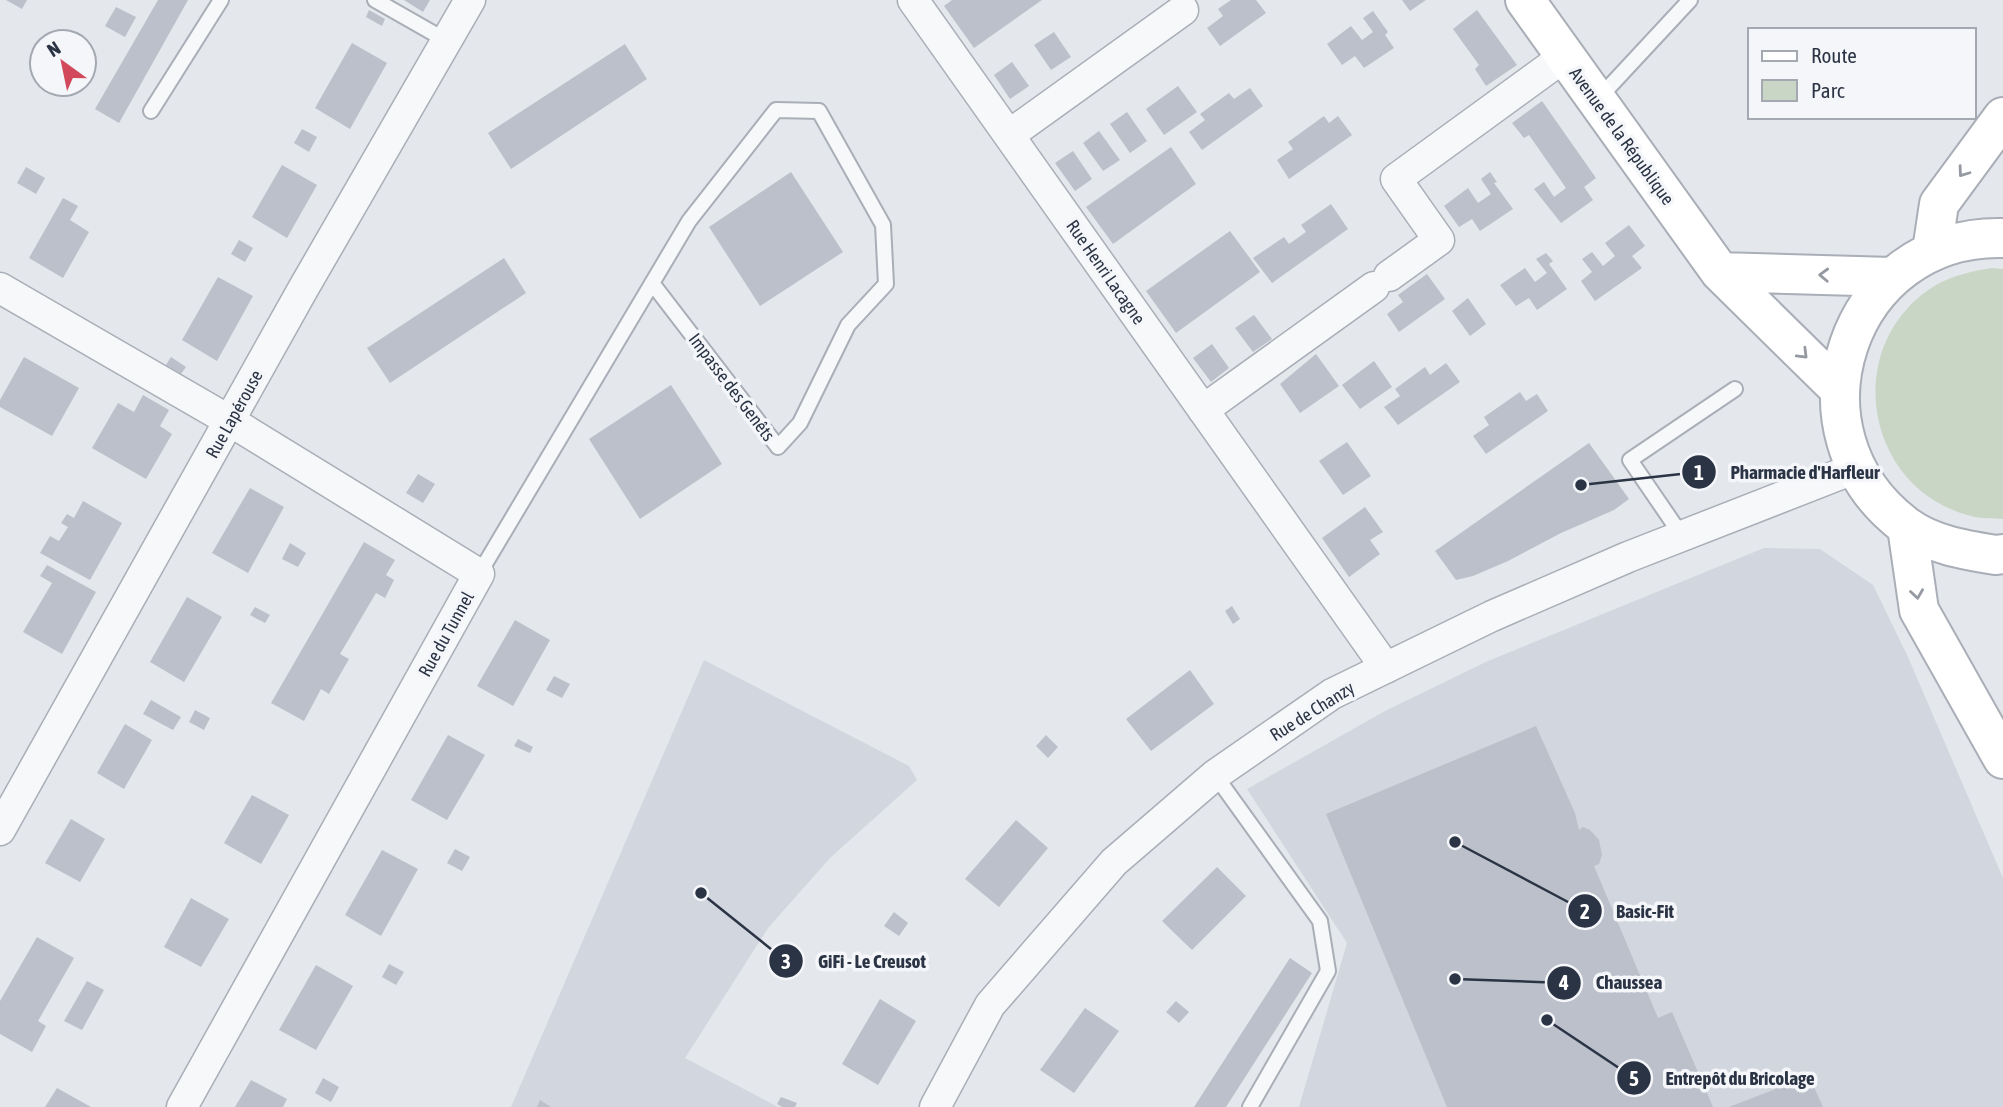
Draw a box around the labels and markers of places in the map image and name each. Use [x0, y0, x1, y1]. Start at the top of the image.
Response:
callout: Pharmacie d'Harfleur [1681, 452, 1893, 492]
callout: Basic-Fit [1567, 891, 1689, 931]
callout: GiFi - Le Creusot [769, 941, 940, 981]
callout: Chaussea [1546, 963, 1676, 1003]
callout: Entrepôt du Bricolage [1617, 1058, 1829, 1098]

